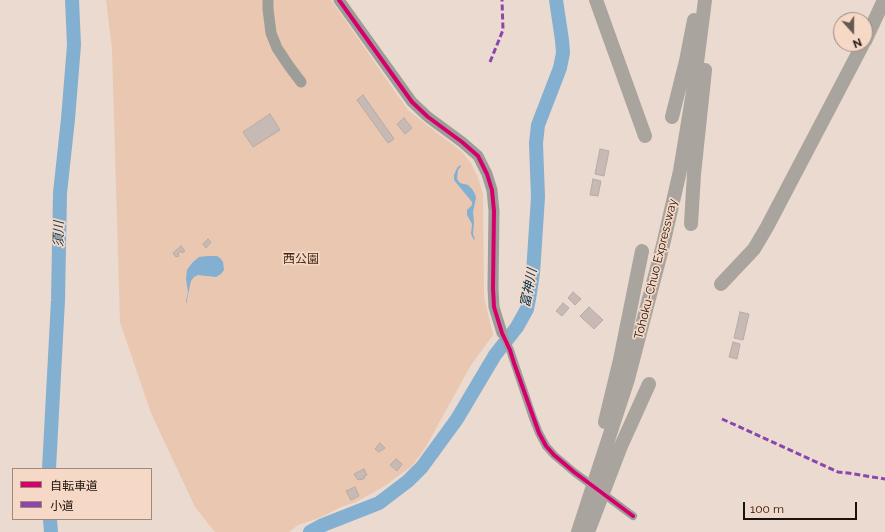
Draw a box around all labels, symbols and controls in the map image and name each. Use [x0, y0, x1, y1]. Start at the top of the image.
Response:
north arrow [833, 12, 873, 52]
text: N [851, 35, 863, 50]
street label: Tohoku-Chuo Expressway [632, 197, 680, 341]
water label: 須川 [51, 221, 67, 247]
park label: 西公園 [283, 252, 319, 266]
water label: 富神川 [518, 267, 540, 309]
legend [12, 468, 152, 520]
text: 自転車道 [50, 479, 98, 493]
scale bar [745, 494, 859, 520]
text: 小道 [50, 499, 74, 513]
text: 100 m [750, 502, 784, 516]

